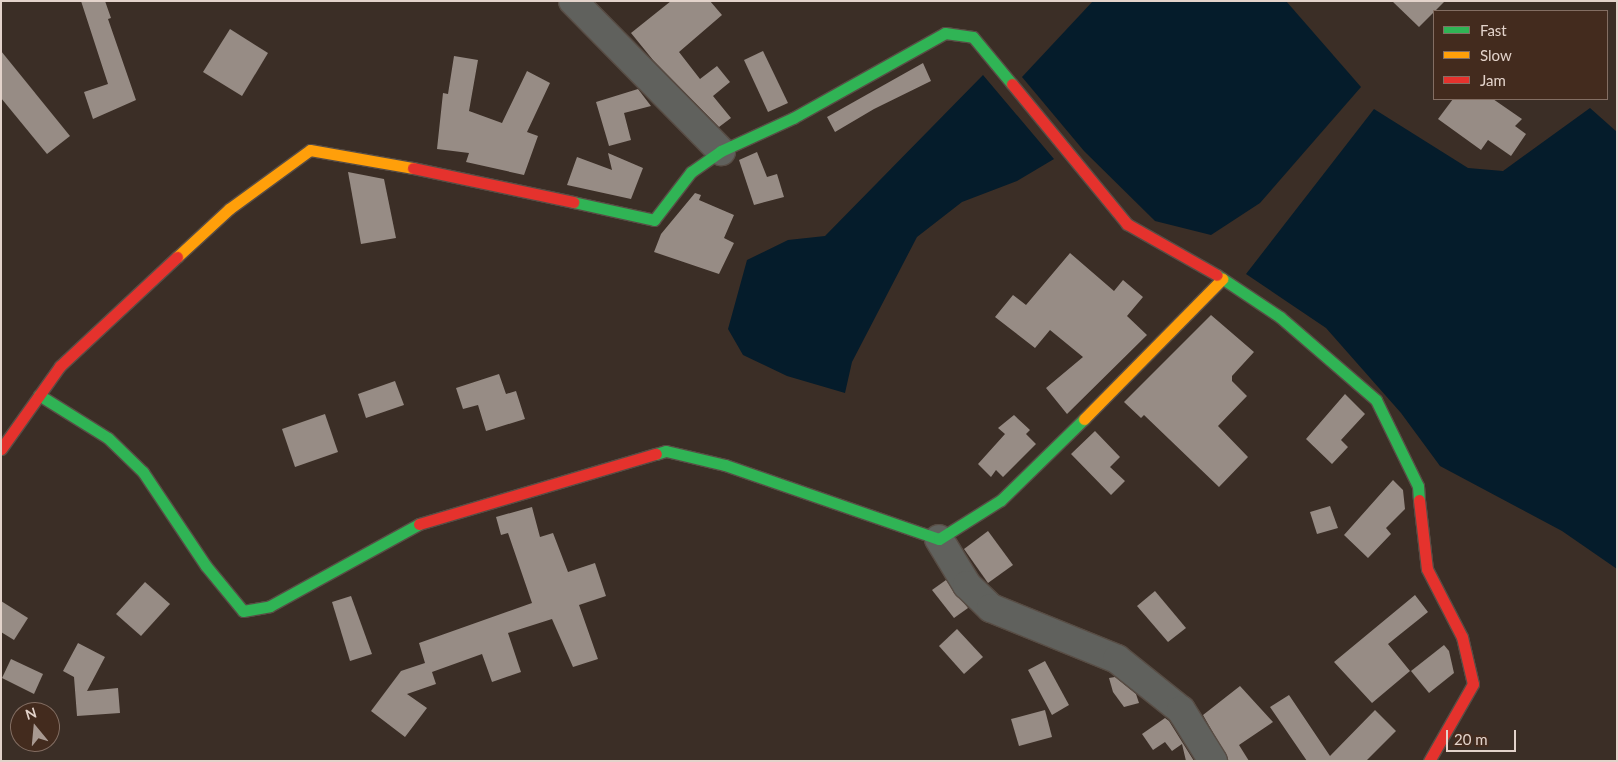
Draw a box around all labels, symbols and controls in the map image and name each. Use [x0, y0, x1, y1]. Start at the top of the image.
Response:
legend [1433, 10, 1608, 100]
text: Fast [1480, 21, 1507, 39]
text: Slow [1480, 46, 1512, 64]
text: Jam [1480, 71, 1506, 89]
north arrow [10, 702, 60, 752]
text: N [23, 703, 38, 723]
scale bar [1448, 720, 1518, 752]
text: 20 m [1454, 730, 1488, 748]

